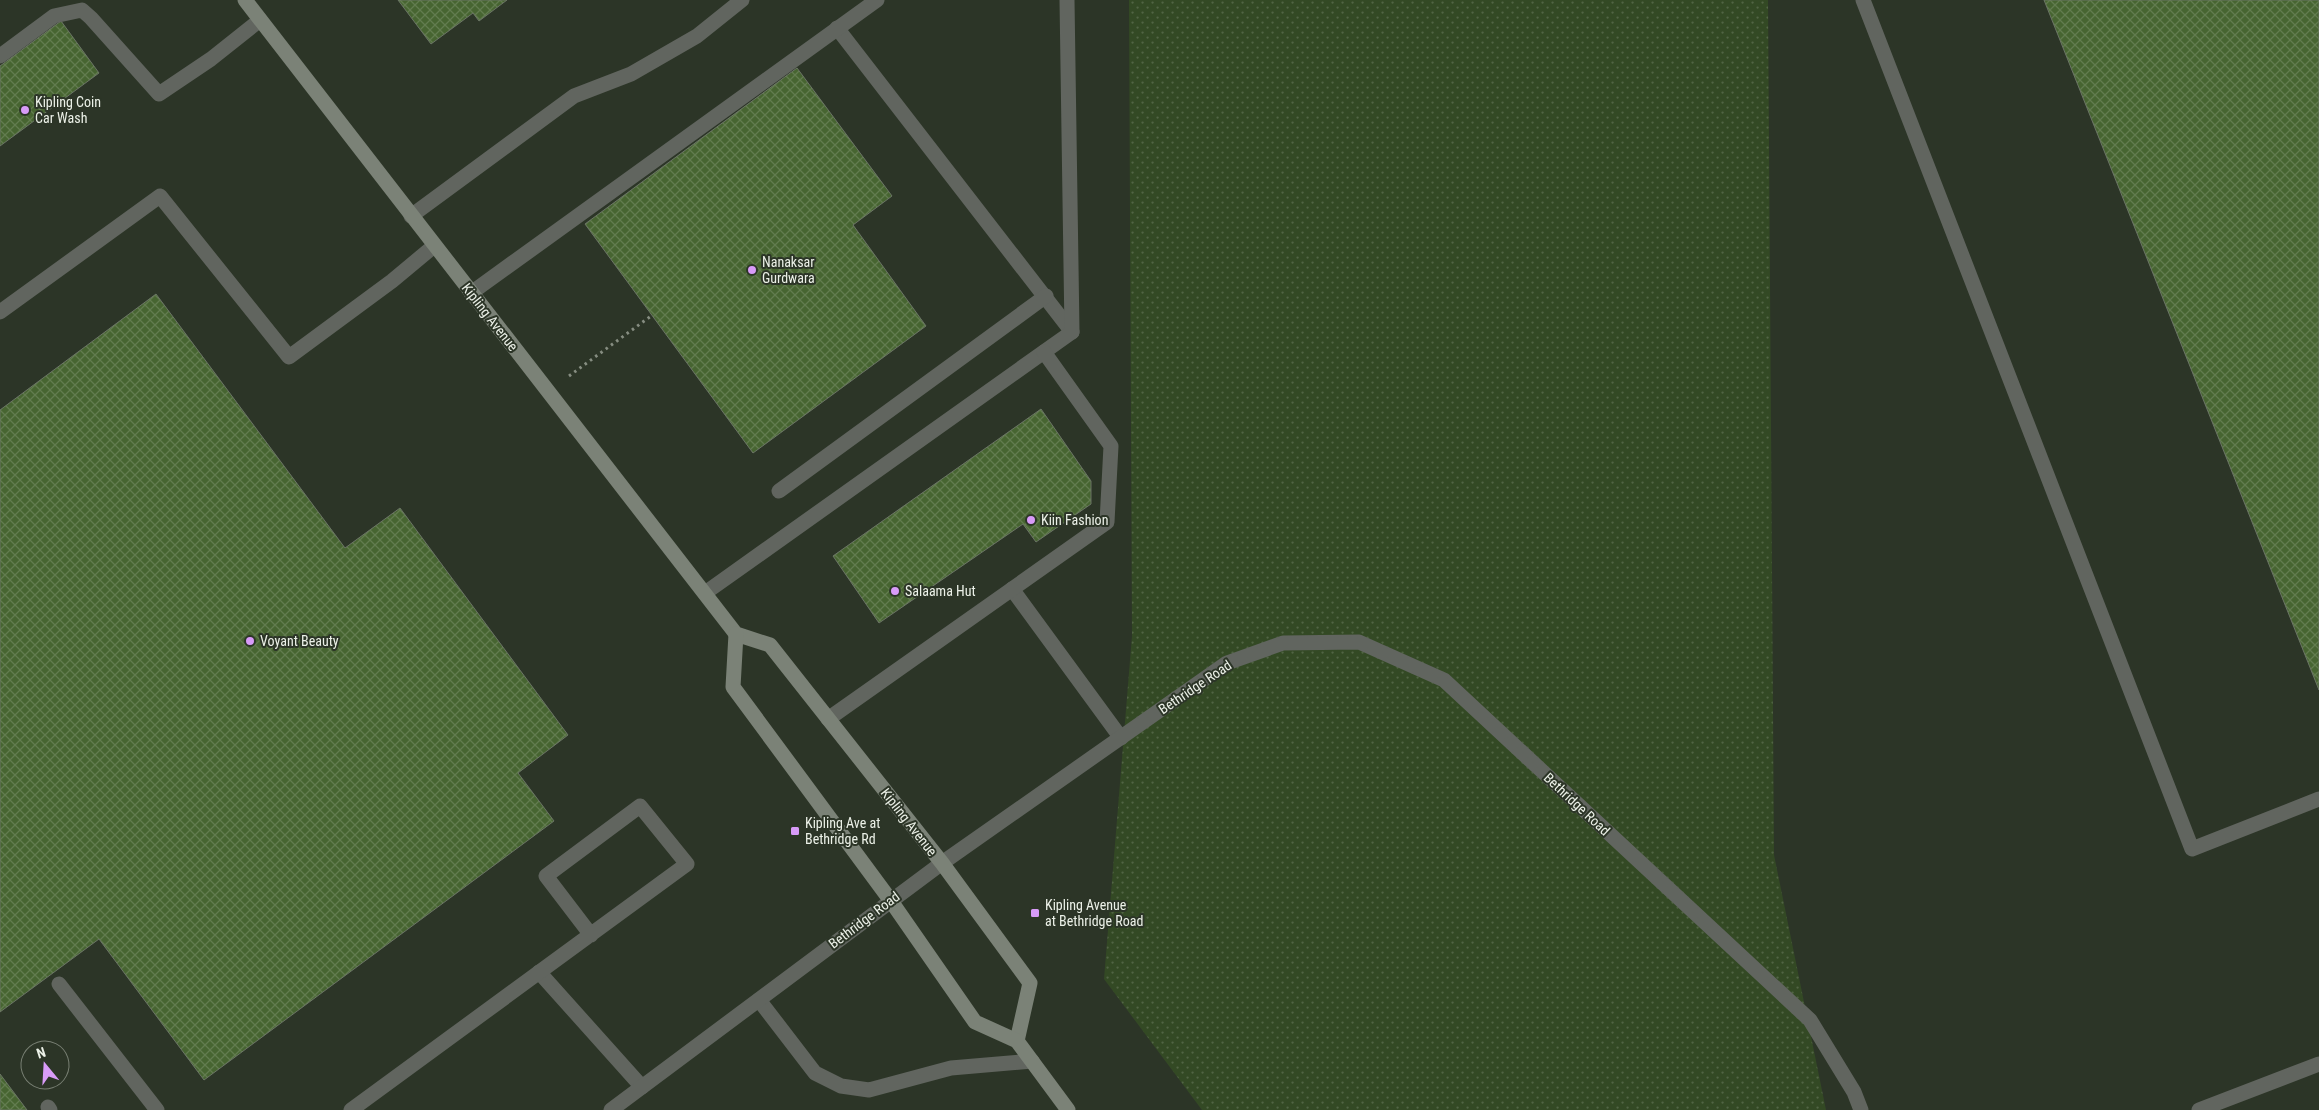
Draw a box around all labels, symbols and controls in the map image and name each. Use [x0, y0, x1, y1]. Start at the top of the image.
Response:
place label: Kipling Coin Car Wash [35, 94, 101, 126]
marker: Kipling Coin Car Wash [19, 104, 31, 116]
place label: Nanaksar Gurdwara [762, 254, 815, 286]
marker: Nanaksar Gurdwara [746, 264, 758, 276]
street label: Kipling Avenue [459, 280, 522, 354]
place label: Kiin Fashion [1041, 512, 1108, 528]
marker: Kiin Fashion [1025, 514, 1037, 526]
place label: Salaama Hut [905, 583, 976, 599]
marker: Salaama Hut [889, 585, 901, 597]
place label: Voyant Beauty [260, 633, 339, 649]
marker: Voyant Beauty [244, 635, 256, 647]
street label: Bethridge Road [1156, 657, 1234, 717]
street label: Bethridge Road [1541, 769, 1613, 839]
street label: Kipling Avenue [878, 785, 941, 859]
place label: Kipling Ave at Bethridge Rd [805, 815, 880, 847]
marker: Kipling Ave at Bethridge Rd [789, 825, 801, 837]
street label: Bethridge Road [826, 888, 902, 952]
place label: Kipling Avenue at Bethridge Road [1045, 897, 1143, 929]
marker: Kipling Avenue at Bethridge Road [1029, 907, 1041, 919]
north arrow [20, 1040, 70, 1090]
text: N [34, 1044, 48, 1062]

